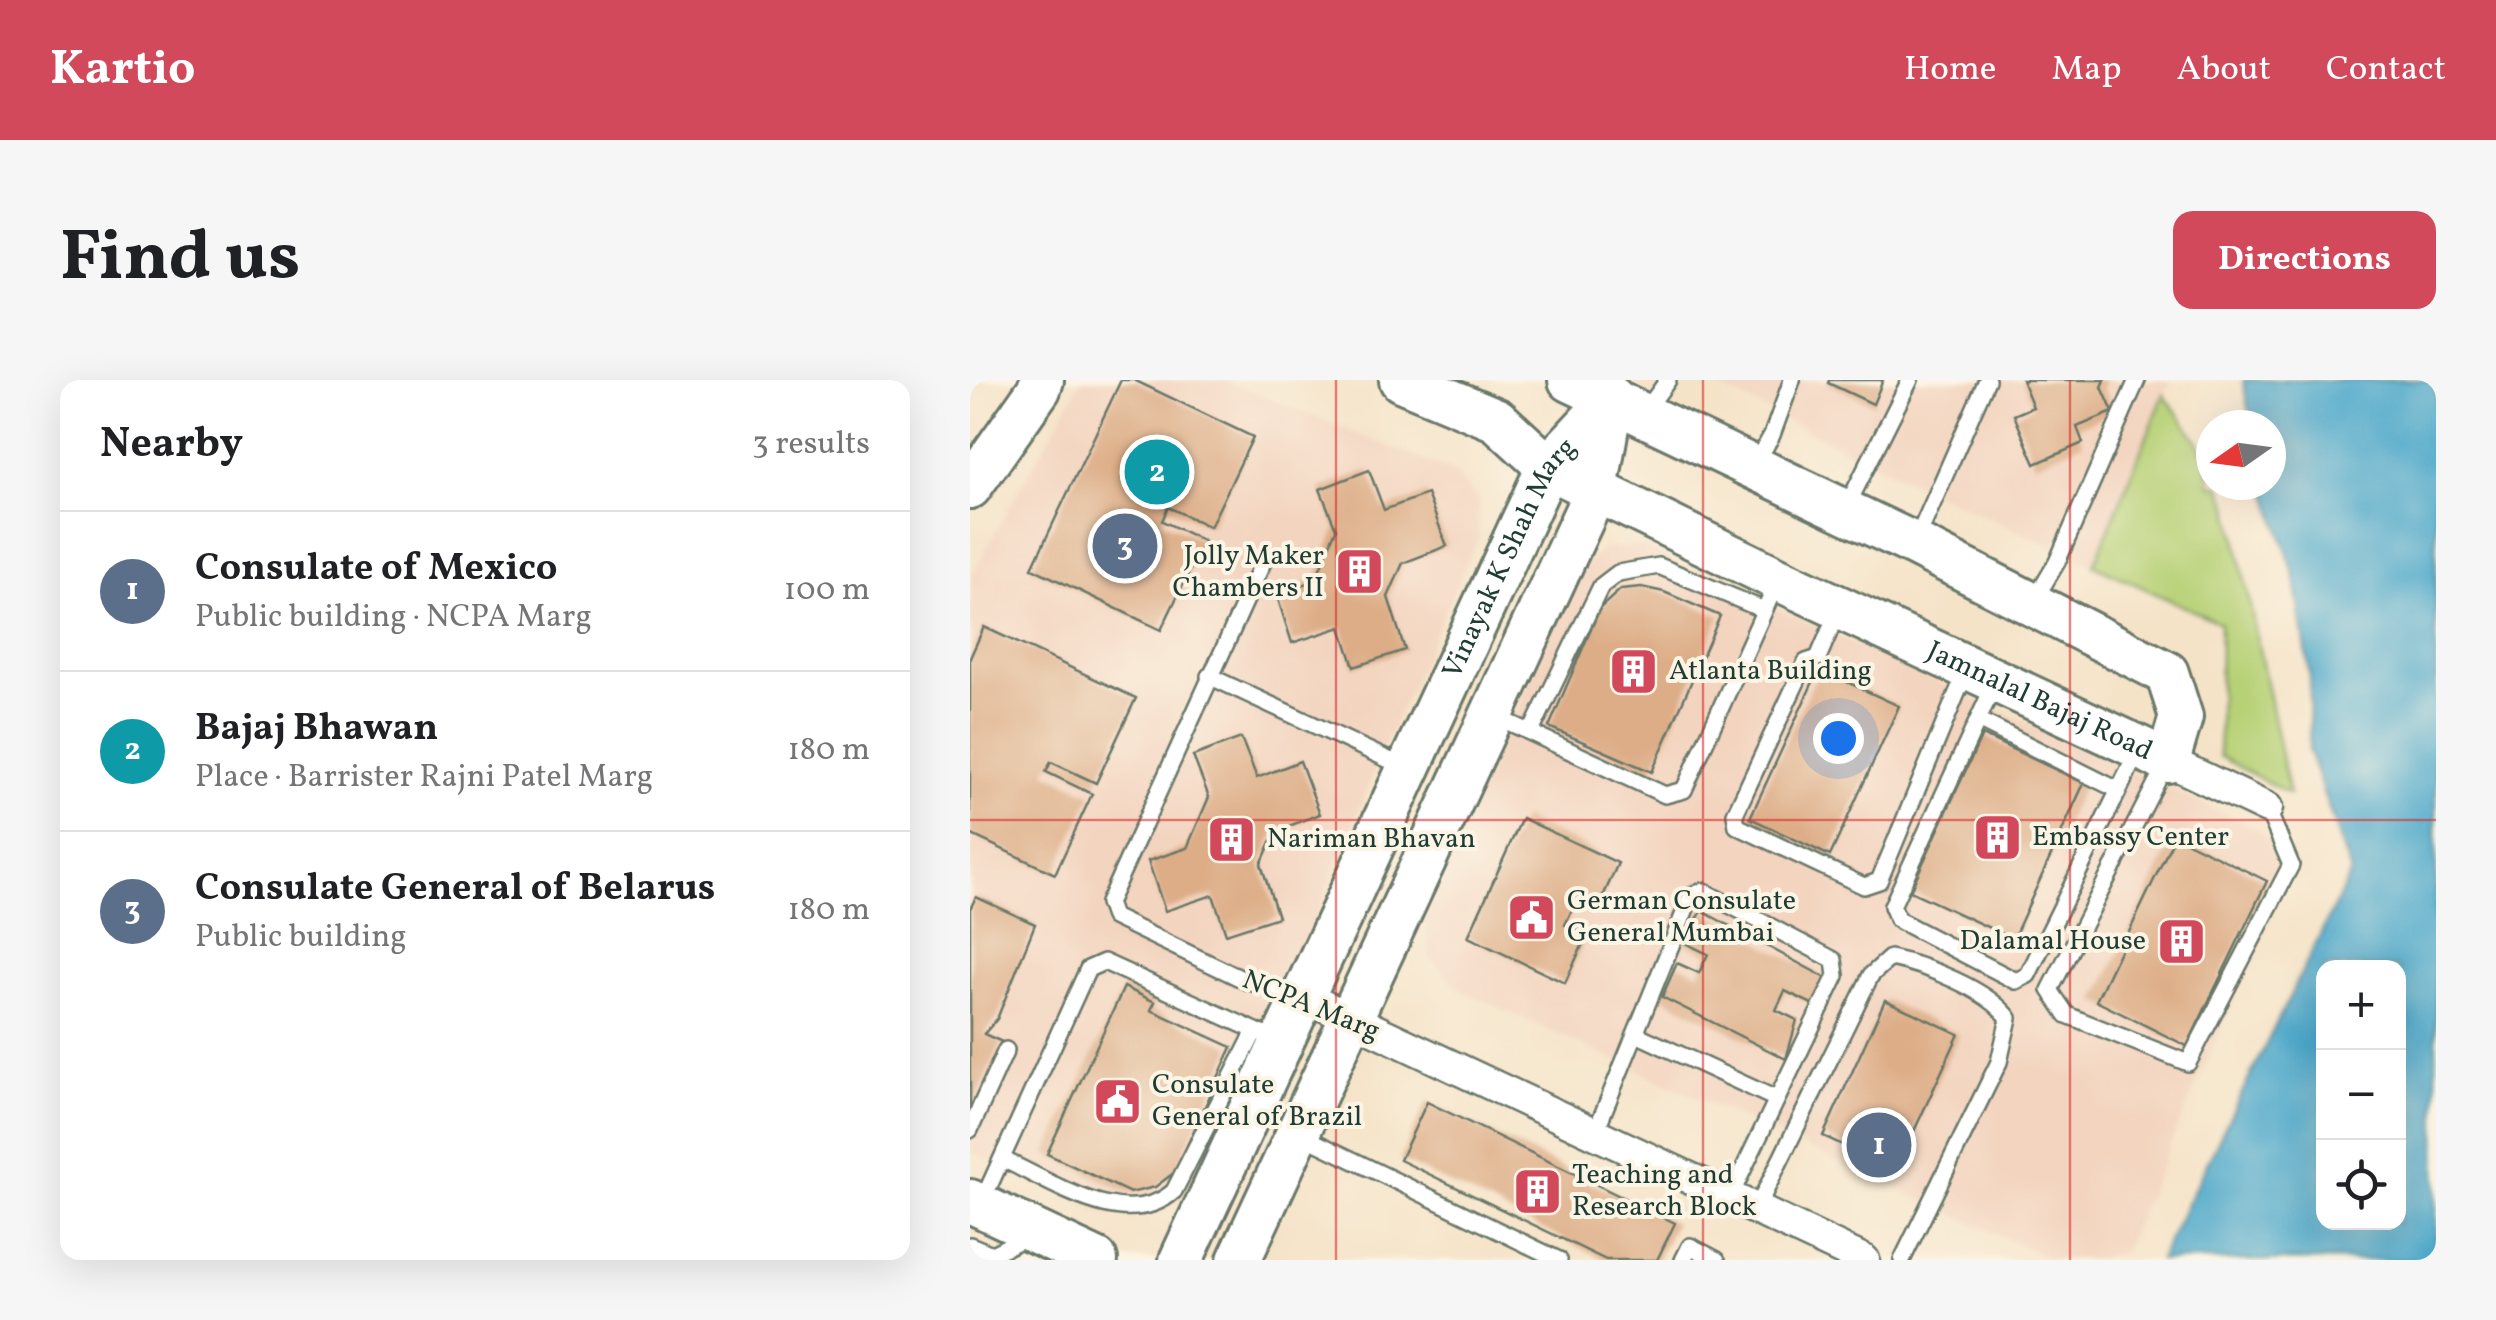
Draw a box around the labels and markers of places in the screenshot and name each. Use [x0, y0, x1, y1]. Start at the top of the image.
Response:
pin: 2 [1124, 434, 1190, 510]
pin: 3 [1092, 508, 1158, 584]
place label: Jolly Maker Chambers II [1173, 537, 1324, 608]
building icon: Jolly Maker Chambers II [1333, 546, 1385, 598]
building icon: Atlanta Building [1608, 645, 1660, 697]
place label: Atlanta Building [1669, 652, 1872, 691]
building icon: Embassy Center [1971, 811, 2023, 863]
building icon: Nariman Bhavan [1206, 813, 1258, 865]
place label: Embassy Center [2032, 818, 2229, 857]
place label: Nariman Bhavan [1267, 820, 1476, 859]
place label: German Consulate General Mumbai [1567, 882, 1796, 953]
public building icon: German Consulate General Mumbai [1506, 891, 1558, 943]
building icon: Dalamal House [2155, 915, 2207, 967]
place label: Dalamal House [1960, 922, 2146, 961]
place label: Consulate General of Brazil [1152, 1066, 1362, 1137]
public building icon: Consulate General of Brazil [1091, 1075, 1143, 1127]
pin: 1 [1846, 1108, 1912, 1182]
place label: Teaching and Research Block [1572, 1156, 1757, 1227]
building icon: Teaching and Research Block [1511, 1165, 1563, 1217]

